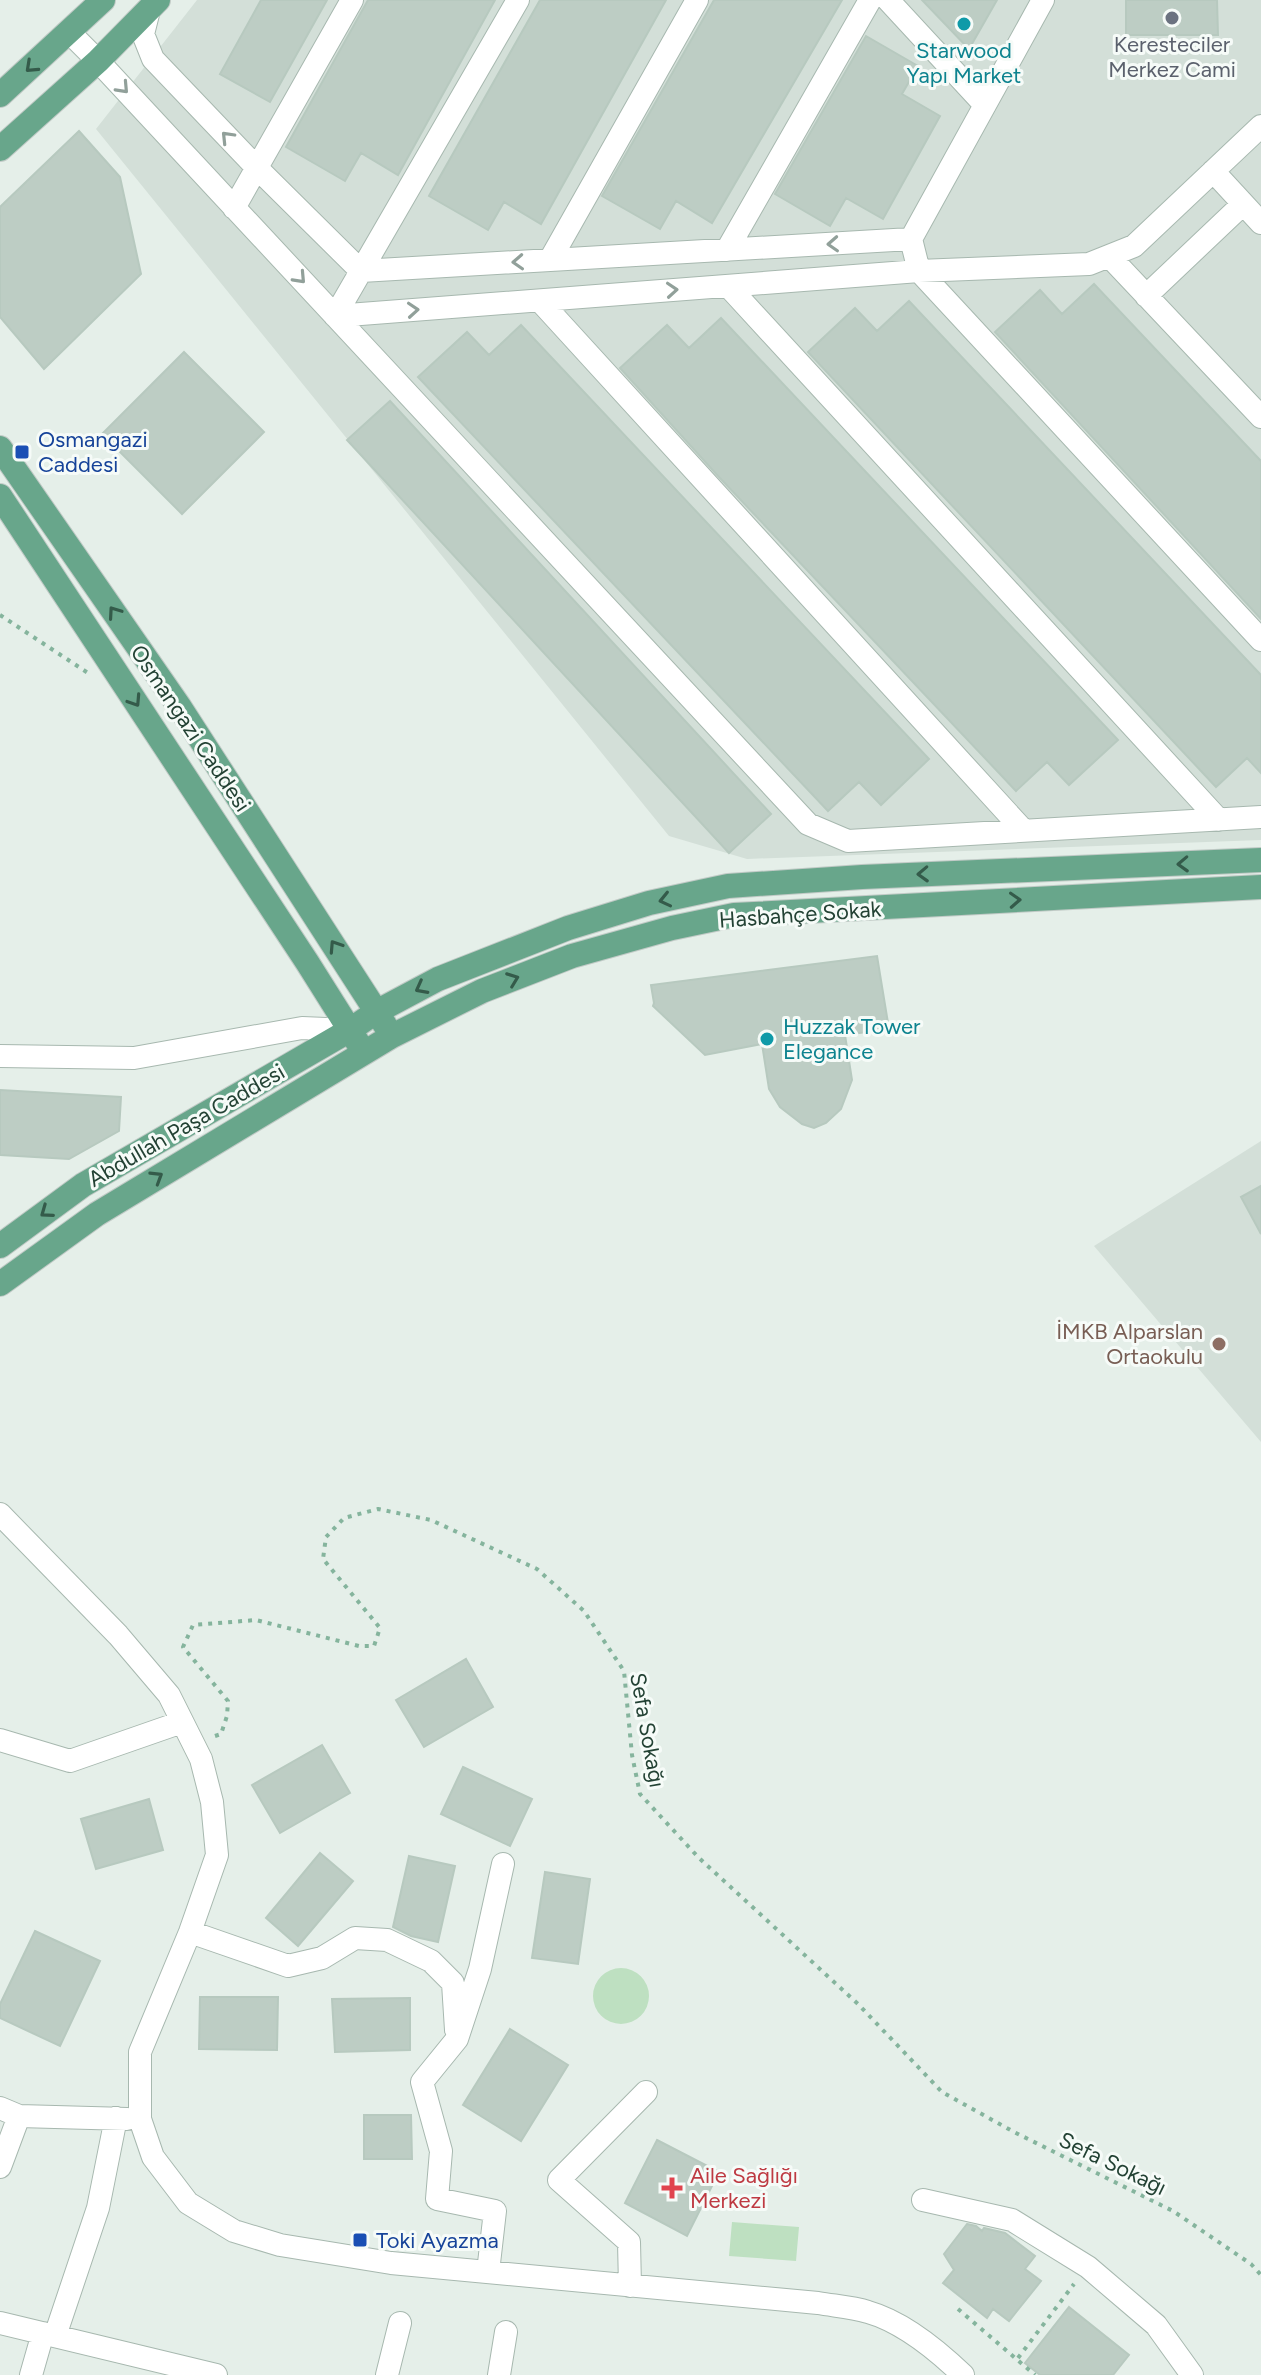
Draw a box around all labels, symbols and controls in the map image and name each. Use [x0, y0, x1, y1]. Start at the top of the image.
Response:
marker: Keresteciler Merkez Cami [1163, 9, 1181, 27]
marker: Starwood Yapı Market [955, 15, 973, 33]
place label: Keresteciler Merkez Cami [1108, 31, 1236, 83]
place label: Starwood Yapı Market [907, 37, 1021, 89]
one-way arrow [26, 57, 40, 72]
one-way arrow [114, 79, 128, 93]
one-way arrow [222, 132, 237, 146]
one-way arrow [826, 235, 839, 252]
one-way arrow [511, 253, 524, 270]
one-way arrow [291, 269, 305, 284]
one-way arrow [666, 282, 679, 299]
one-way arrow [407, 302, 420, 319]
place label: Osmangazi̇ Caddesi̇ [38, 426, 148, 478]
marker: Osmangazi̇ Caddesi̇ [13, 443, 31, 461]
one-way arrow [109, 607, 124, 621]
street label: Osmangazi Caddesi [125, 640, 256, 817]
one-way arrow [125, 693, 140, 707]
one-way arrow [1176, 855, 1189, 872]
one-way arrow [916, 866, 929, 883]
one-way arrow [659, 891, 673, 908]
one-way arrow [1009, 892, 1022, 909]
street label: Hasbahçe Sokak [718, 895, 882, 934]
one-way arrow [329, 940, 344, 955]
one-way arrow [505, 972, 519, 989]
one-way arrow [415, 979, 430, 994]
place label: Huzzak Tower Elegance [783, 1013, 921, 1065]
marker: Huzzak Tower Elegance [758, 1030, 776, 1048]
street label: Abdullah Paşa Caddesi [83, 1058, 289, 1193]
one-way arrow [148, 1171, 163, 1186]
one-way arrow [41, 1202, 55, 1216]
place label: İMKB Alparslan Ortaokulu [1056, 1318, 1203, 1370]
marker: İMKB Alparslan Ortaokulu [1210, 1335, 1228, 1353]
street label: Sefa Sokağı [624, 1671, 671, 1790]
street label: Sefa Sokağı [1055, 2126, 1171, 2201]
place label: Aile Sağlığı Merkezi [690, 2162, 798, 2214]
marker: Aile Sağlığı Merkezi [661, 2177, 683, 2199]
place label: Toki Ayazma [376, 2227, 499, 2254]
marker: Toki Ayazma [351, 2231, 369, 2249]

